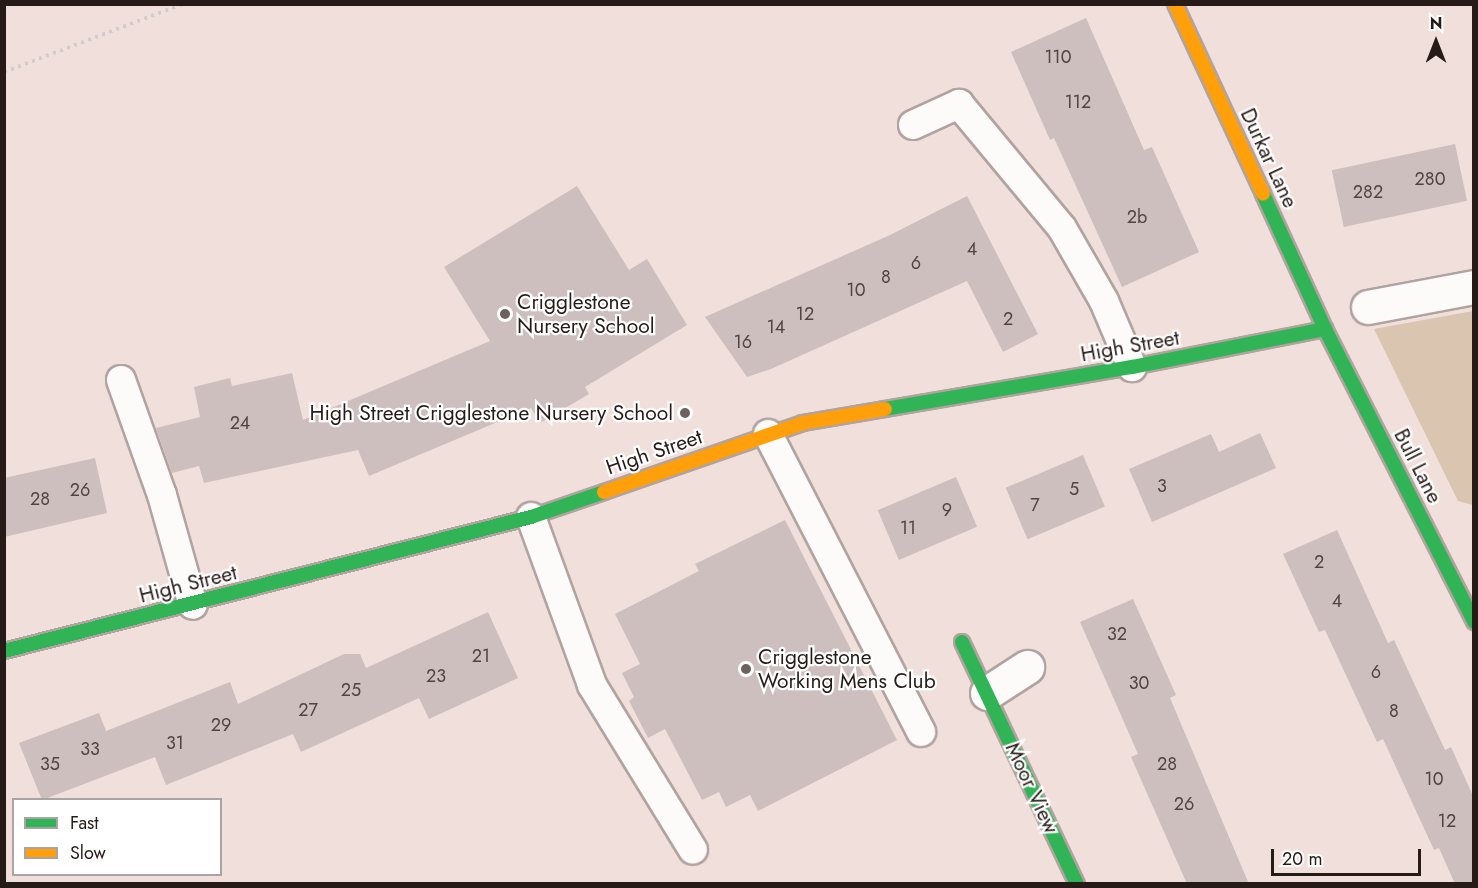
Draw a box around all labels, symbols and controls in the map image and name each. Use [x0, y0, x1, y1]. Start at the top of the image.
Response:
north arrow [1406, 12, 1466, 72]
text: N [1430, 12, 1442, 35]
house number: 110 [1045, 46, 1071, 68]
house number: 112 [1065, 91, 1091, 113]
street label: Durkar Lane [1235, 104, 1303, 212]
house number: 280 [1415, 168, 1445, 190]
house number: 282 [1353, 181, 1383, 203]
house number: 2b [1127, 206, 1147, 228]
house number: 4 [967, 238, 977, 260]
house number: 6 [911, 252, 921, 274]
house number: 8 [881, 266, 891, 288]
house number: 10 [847, 279, 865, 301]
place label: Crigglestone Nursery School [517, 289, 654, 339]
house number: 12 [796, 303, 814, 325]
marker: Crigglestone Nursery School [498, 307, 512, 321]
house number: 2 [1003, 308, 1013, 330]
house number: 14 [767, 316, 785, 338]
street label: High Street [1079, 325, 1181, 367]
house number: 16 [734, 331, 752, 353]
place label: High Street Crigglestone Nursery School [310, 400, 673, 426]
marker: High Street Crigglestone Nursery School [678, 406, 692, 420]
house number: 24 [230, 412, 250, 434]
street label: High Street [603, 424, 705, 480]
street label: Bull Lane [1389, 425, 1447, 507]
house number: 3 [1157, 475, 1167, 497]
house number: 5 [1069, 478, 1079, 500]
house number: 26 [70, 479, 90, 501]
house number: 28 [30, 488, 50, 510]
house number: 7 [1030, 494, 1040, 516]
house number: 9 [942, 499, 952, 521]
house number: 11 [900, 517, 916, 539]
house number: 2 [1314, 551, 1324, 573]
street label: High Street [136, 560, 240, 608]
house number: 4 [1332, 590, 1342, 612]
house number: 32 [1107, 623, 1127, 645]
place label: Crigglestone Working Mens Club [758, 644, 936, 694]
house number: 21 [472, 645, 490, 667]
house number: 6 [1371, 661, 1381, 683]
marker: Crigglestone Working Mens Club [739, 662, 753, 676]
house number: 23 [426, 665, 446, 687]
house number: 30 [1129, 672, 1149, 694]
house number: 25 [341, 679, 361, 701]
house number: 27 [298, 699, 318, 721]
house number: 8 [1389, 700, 1399, 722]
house number: 29 [211, 714, 231, 736]
house number: 31 [166, 732, 184, 754]
house number: 33 [80, 738, 100, 760]
street label: Moor View [1000, 738, 1064, 838]
house number: 35 [40, 753, 60, 775]
house number: 28 [1157, 753, 1177, 775]
house number: 10 [1425, 768, 1443, 790]
house number: 26 [1174, 793, 1194, 815]
legend [12, 798, 222, 876]
text: Fast [70, 810, 99, 836]
house number: 12 [1438, 810, 1456, 832]
scale bar [1274, 837, 1424, 875]
text: Slow [70, 840, 106, 866]
text: 20 m [1282, 846, 1322, 872]

